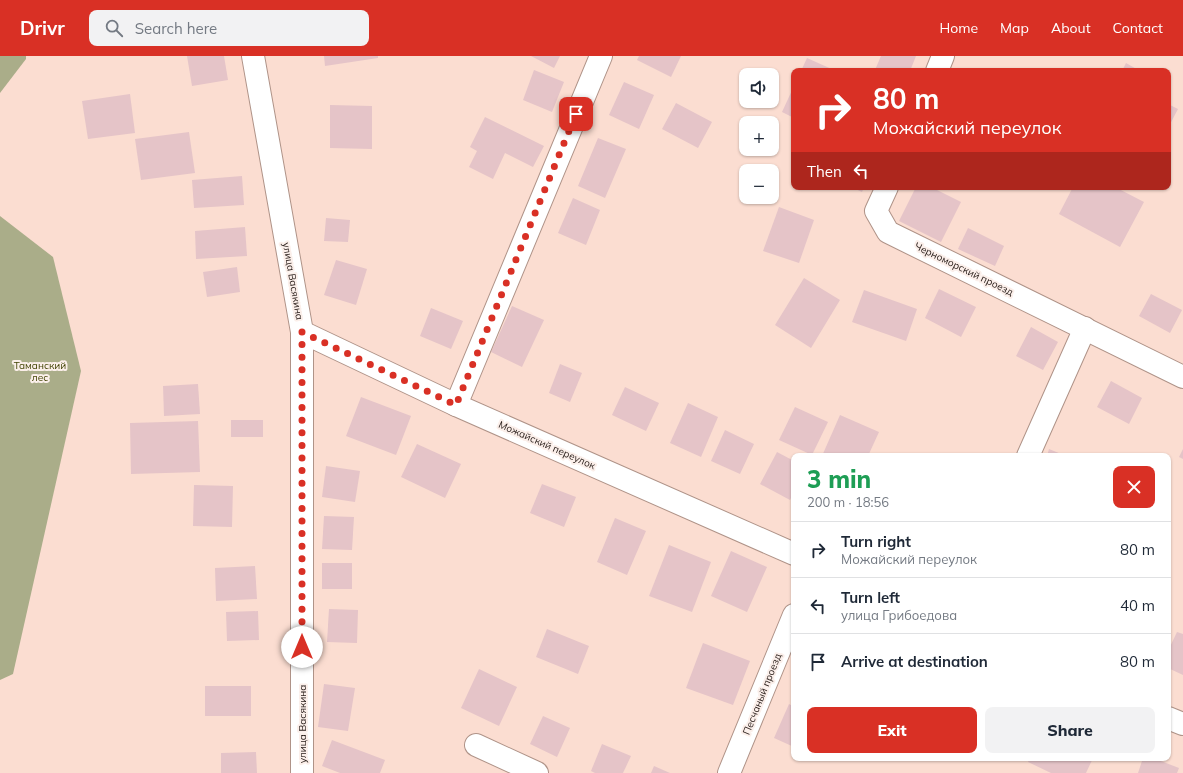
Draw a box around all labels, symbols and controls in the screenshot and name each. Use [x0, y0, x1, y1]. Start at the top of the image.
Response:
search box [89, 10, 369, 46]
text: Drivr [20, 16, 65, 40]
icon: search [103, 17, 125, 39]
text: Search here [135, 19, 217, 38]
text: Home [939, 19, 978, 37]
text: Map [1000, 19, 1029, 37]
text: About [1051, 19, 1091, 37]
text: Contact [1113, 19, 1163, 37]
map controls [739, 68, 779, 204]
button: sound [739, 68, 779, 108]
text: 80 m [873, 81, 939, 116]
icon: right [807, 84, 859, 136]
pin [559, 97, 593, 131]
icon: arrive [565, 103, 587, 125]
button: + [739, 116, 779, 156]
text: Можайский переулок [873, 116, 1061, 139]
icon: left [850, 160, 872, 182]
text: Then [807, 162, 842, 181]
button: − [739, 164, 779, 204]
street label: Черноморский проезд [912, 239, 1016, 299]
street label: улица Васякина [280, 241, 306, 321]
park label: Таманский лес [14, 359, 66, 384]
street label: Можайский переулок [497, 418, 598, 472]
text: 3 min [807, 464, 871, 494]
button: close [1113, 466, 1155, 508]
text: 200 m · 18:56 [807, 494, 889, 510]
text: Turn right [841, 532, 911, 551]
icon: right [807, 539, 829, 561]
text: 80 m [1120, 540, 1155, 559]
text: Можайский переулок [841, 551, 977, 567]
text: Turn left [841, 588, 900, 607]
icon: left [807, 595, 829, 617]
text: 40 m [1120, 596, 1155, 615]
text: улица Грибоедова [841, 607, 957, 623]
position arrow [281, 626, 323, 668]
street label: Песчаный проезд [740, 651, 784, 737]
icon: arrive [807, 651, 829, 673]
text: Arrive at destination [841, 652, 988, 671]
text: 80 m [1120, 652, 1155, 671]
street label: улица Васякина [296, 685, 309, 763]
button: Exit [807, 707, 977, 753]
button: Share [985, 707, 1155, 753]

